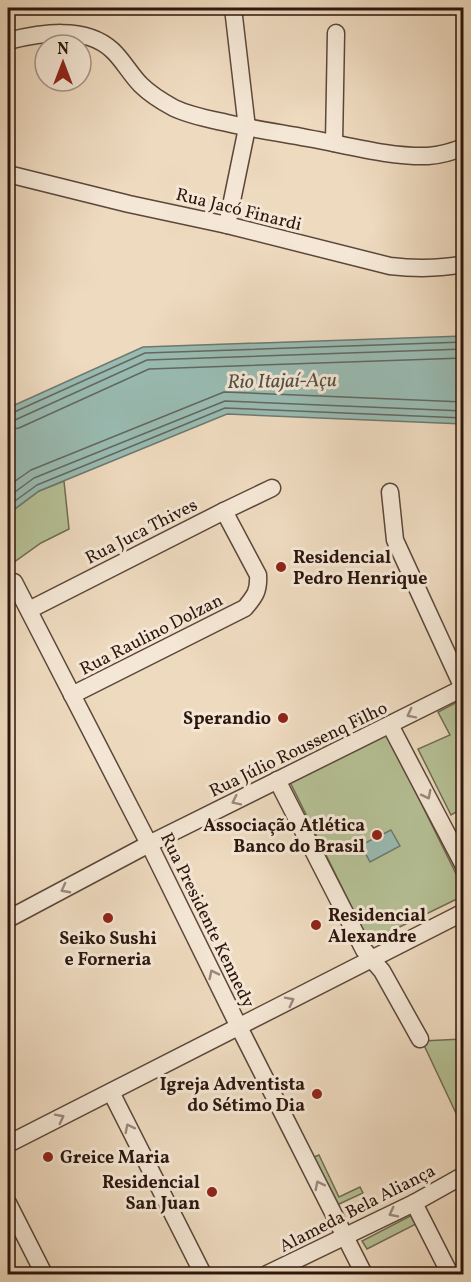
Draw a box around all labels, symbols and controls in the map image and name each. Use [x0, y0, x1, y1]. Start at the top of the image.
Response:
north arrow [33, 33, 93, 93]
text: N [57, 39, 69, 61]
street label: Rua Jacó Finardi [173, 183, 304, 238]
water label: Rio Itajaí-Açu [227, 367, 337, 397]
street label: Rua Juca Thives [81, 493, 202, 571]
place label: Residencial Pedro Henrique [293, 546, 427, 592]
marker: Residencial Pedro Henrique [274, 560, 288, 574]
street label: Rua Raulino Dolzan [76, 588, 228, 682]
street label: Rua Júlio Roussenq Filho [205, 696, 392, 804]
place label: Sperandio [183, 707, 271, 732]
one-way arrow [407, 707, 418, 719]
marker: Sperandio [276, 711, 290, 725]
one-way arrow [420, 789, 431, 800]
one-way arrow [232, 793, 243, 805]
place label: Associação Atlética Banco do Brasil [203, 814, 365, 860]
marker: Associação Atlética Banco do Brasil [370, 828, 384, 842]
street label: Rua Presidente Kennedy [153, 829, 260, 1013]
one-way arrow [60, 881, 71, 893]
place label: Residencial Alexandre [328, 904, 426, 950]
marker: Seiko Sushi e Forneria [101, 911, 115, 925]
marker: Residencial Alexandre [309, 918, 323, 932]
place label: Seiko Sushi e Forneria [59, 927, 157, 973]
one-way arrow [208, 970, 220, 981]
one-way arrow [283, 997, 294, 1008]
place label: Igreja Adventista do Sétimo Dia [160, 1073, 305, 1119]
marker: Igreja Adventista do Sétimo Dia [310, 1087, 324, 1101]
one-way arrow [53, 1114, 64, 1125]
one-way arrow [125, 1124, 137, 1135]
place label: Greice Maria [60, 1146, 170, 1171]
marker: Greice Maria [41, 1150, 55, 1164]
street label: Alameda Bela Aliança [275, 1159, 440, 1260]
place label: Residencial San Juan [102, 1171, 200, 1217]
one-way arrow [315, 1181, 326, 1191]
marker: Residencial San Juan [205, 1185, 219, 1199]
one-way arrow [389, 1206, 400, 1217]

